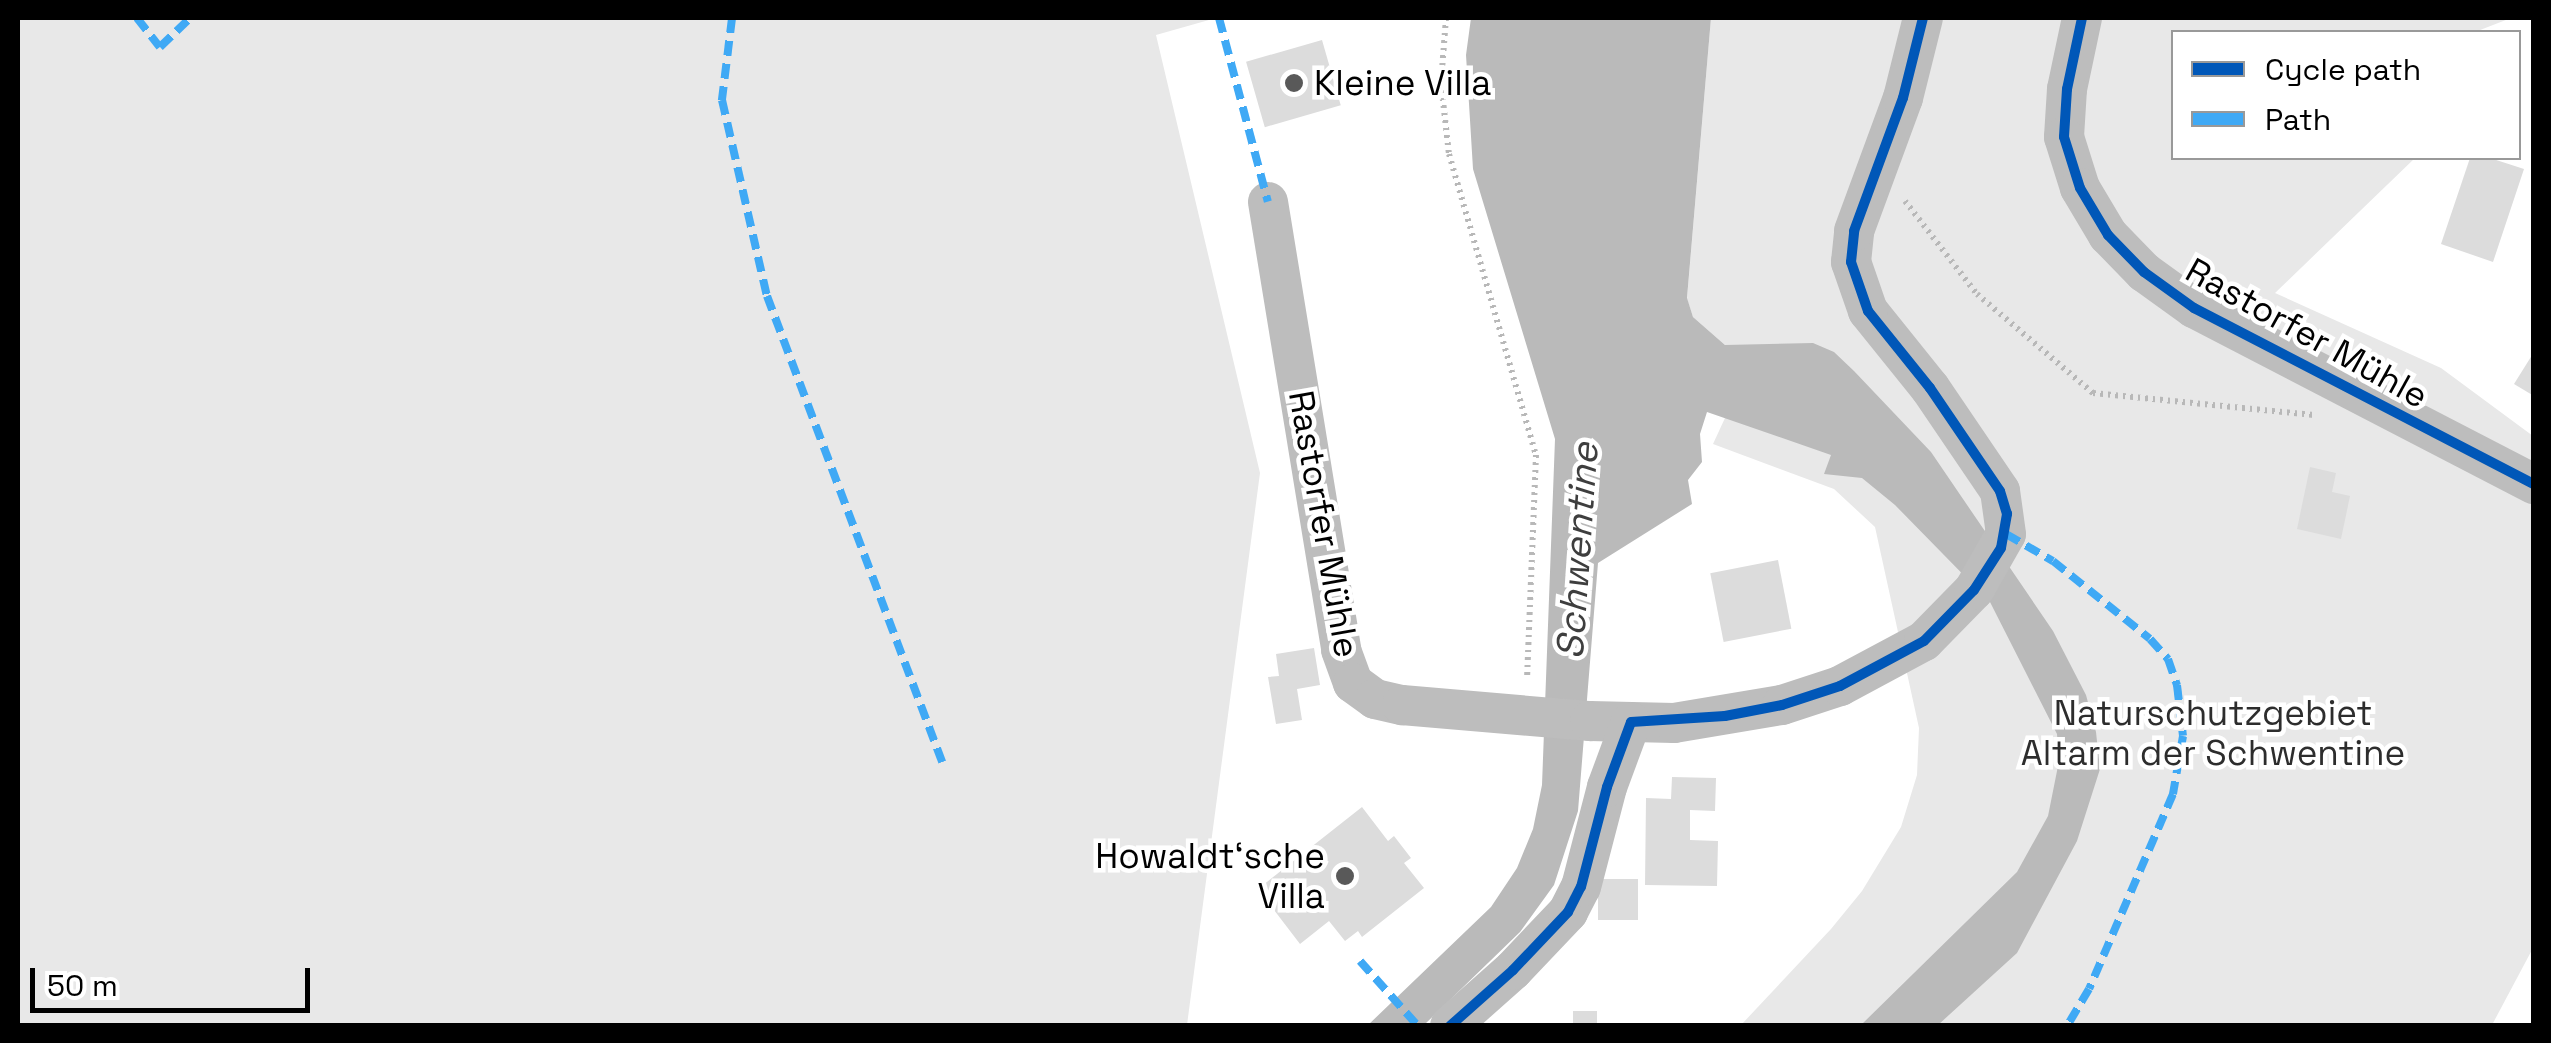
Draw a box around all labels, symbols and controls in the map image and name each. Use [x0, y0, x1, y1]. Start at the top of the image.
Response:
legend [2171, 30, 2521, 160]
text: Cycle path [2265, 50, 2421, 89]
place label: Kleine Villa [1314, 62, 1492, 104]
marker: Kleine Villa [1283, 72, 1305, 94]
text: Path [2265, 100, 2331, 139]
street label: Rastorfer Mühle [2179, 249, 2435, 417]
street label: Rastorfer Mühle [1280, 387, 1368, 661]
water label: Schwentine [1548, 441, 1608, 661]
park label: Naturschutzgebiet Altarm der Schwentine [2021, 692, 2405, 774]
place label: Howaldt‘sche Villa [1095, 835, 1325, 917]
marker: Howaldt‘sche Villa [1334, 865, 1356, 887]
scale bar [35, 948, 315, 1010]
text: 50 m [47, 966, 118, 1005]

